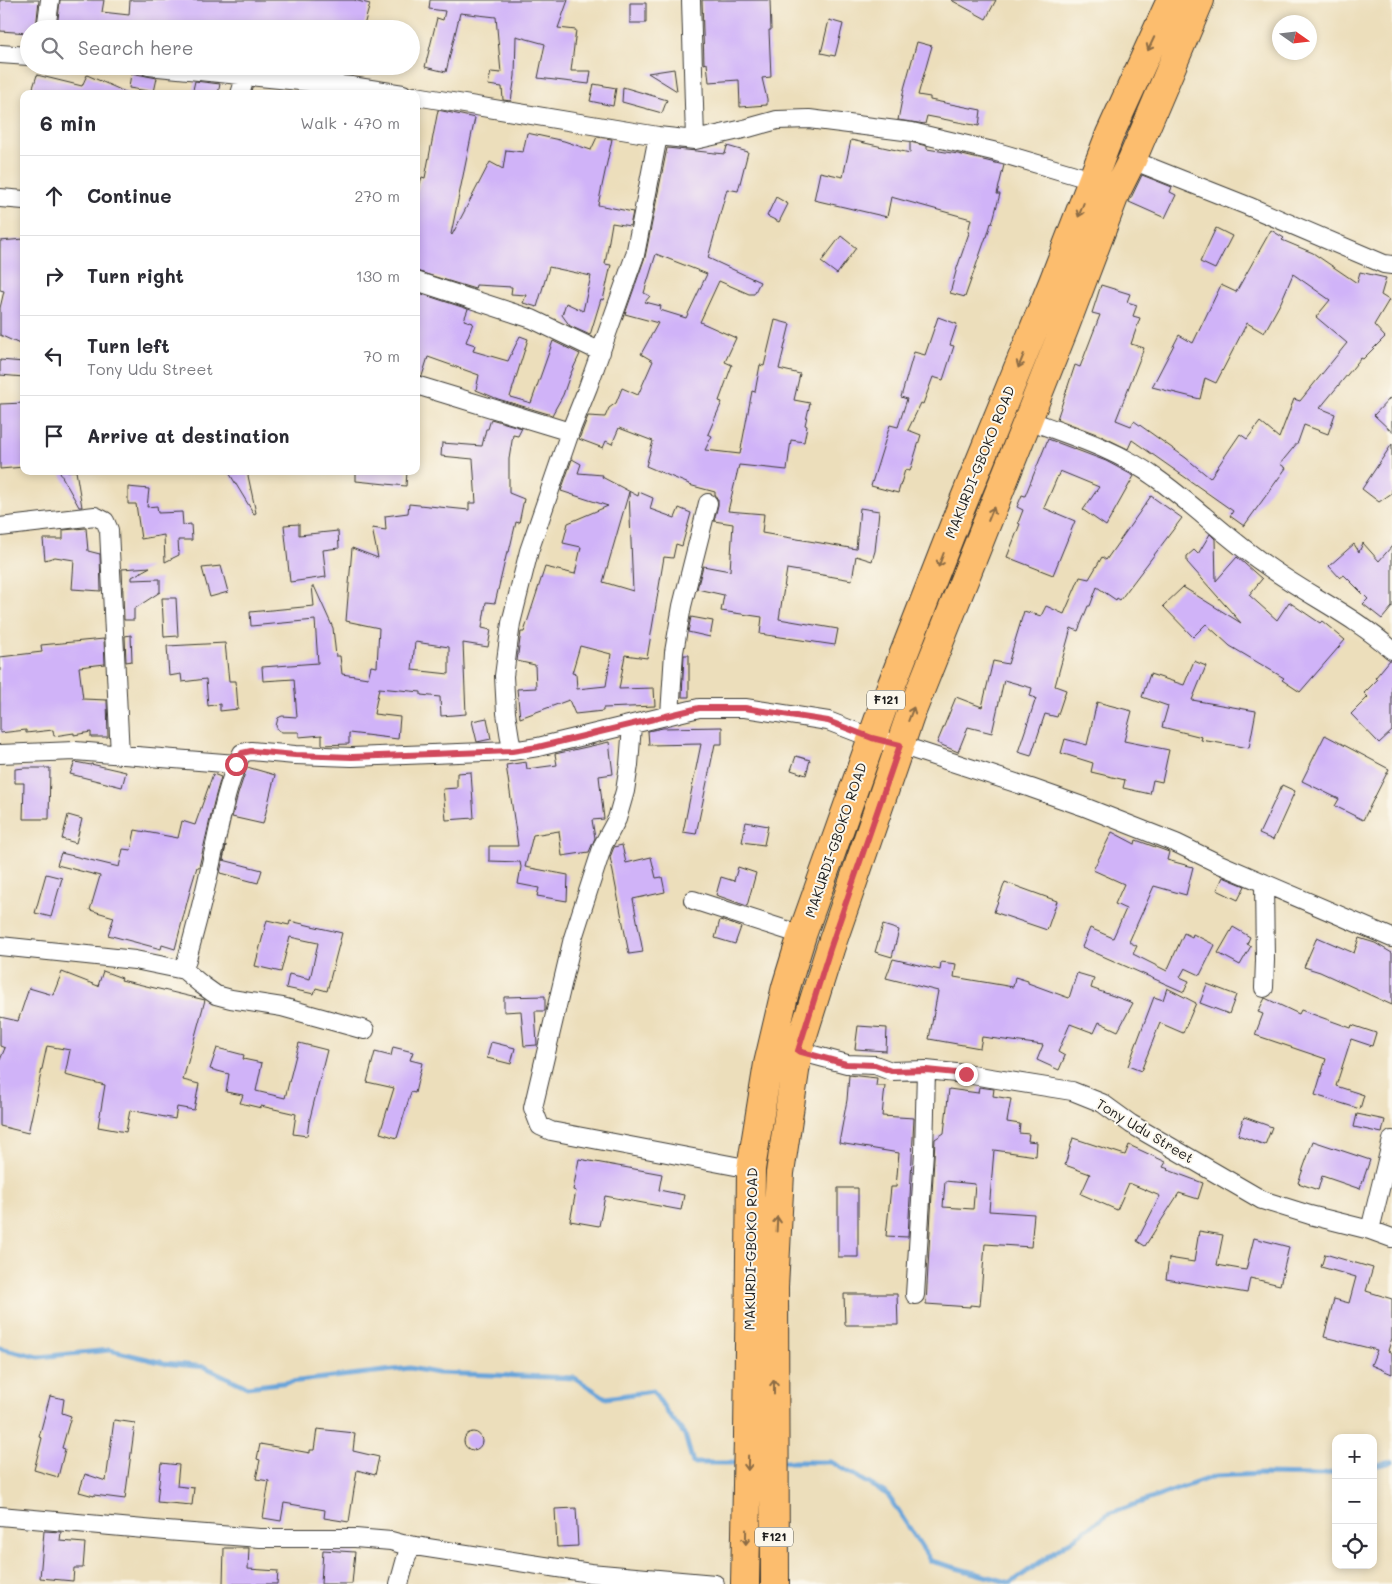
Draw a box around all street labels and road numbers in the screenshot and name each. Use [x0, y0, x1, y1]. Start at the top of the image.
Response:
street label: MAKURDI-GBOKO ROAD [940, 383, 1019, 541]
road number: F121 [867, 690, 905, 710]
street label: MAKURDI-GBOKO ROAD [800, 760, 871, 920]
street label: Tony Udu Street [1093, 1094, 1198, 1167]
street label: MAKURDI-GBOKO ROAD [740, 1167, 761, 1331]
road number: F121 [755, 1528, 793, 1546]

